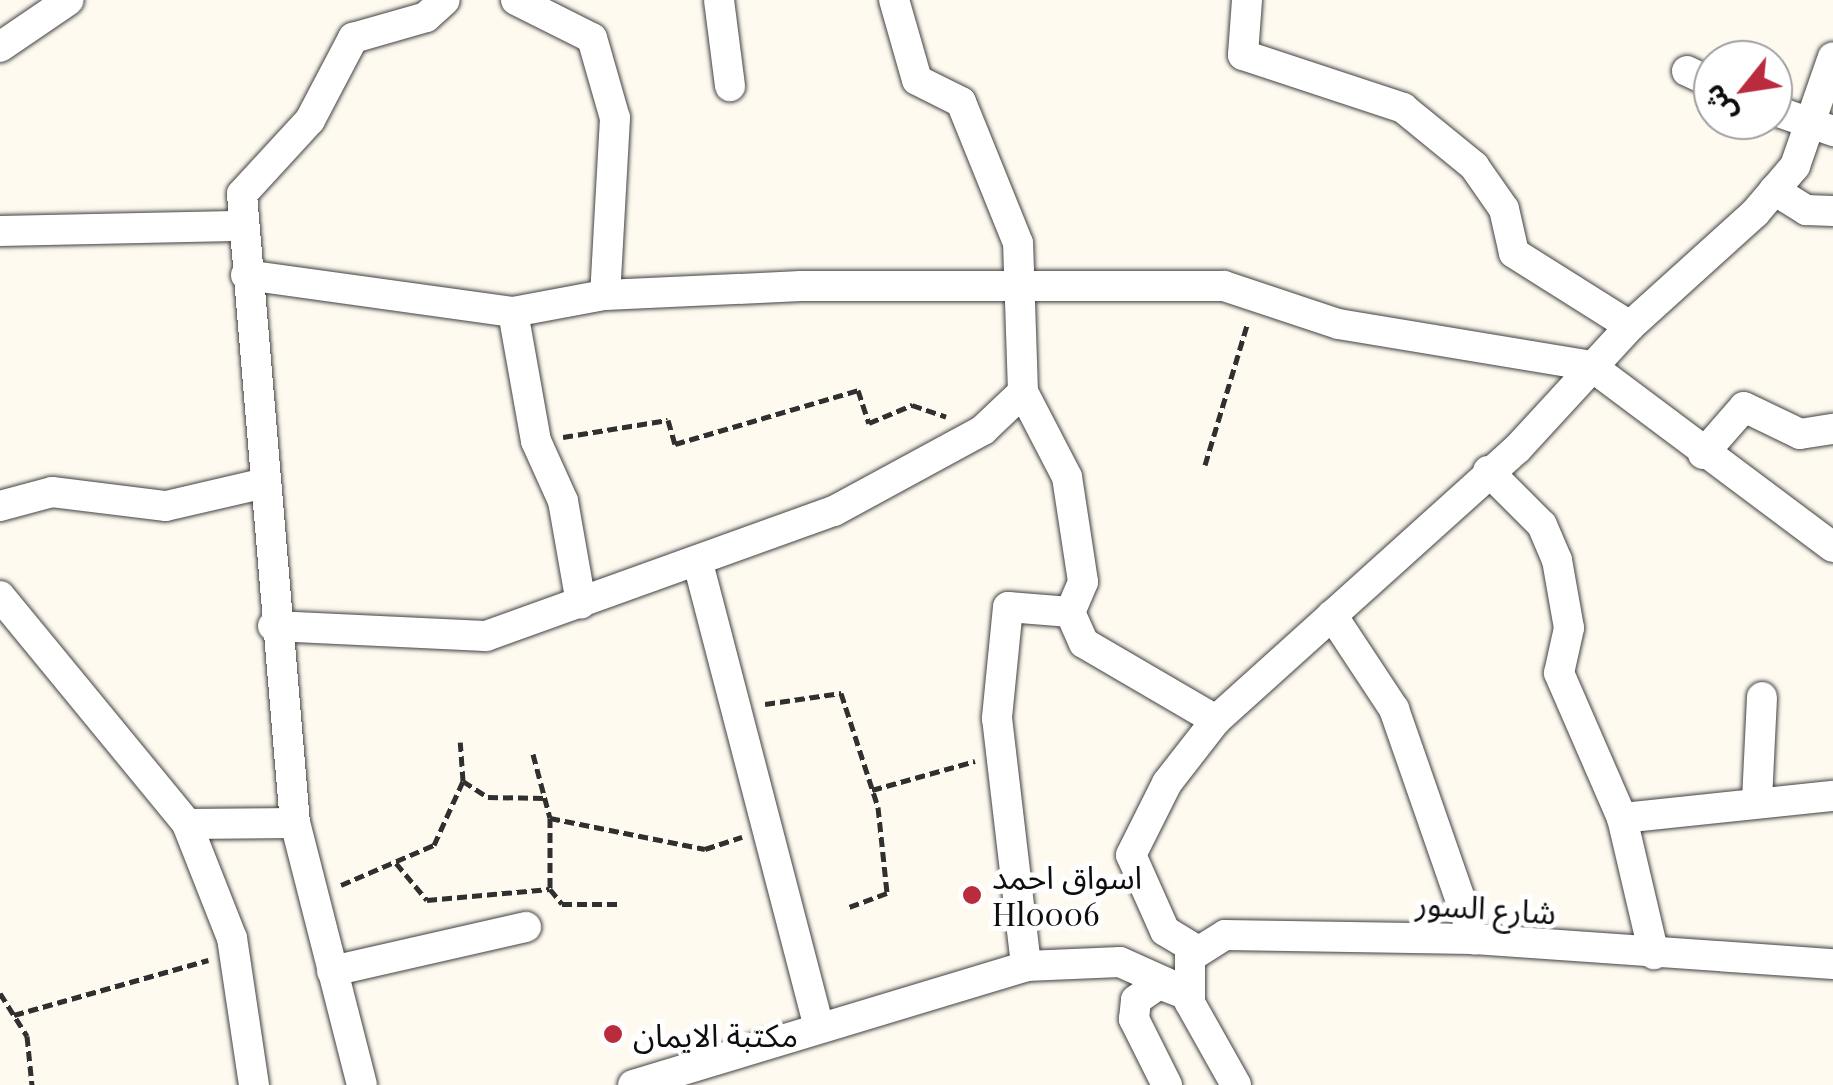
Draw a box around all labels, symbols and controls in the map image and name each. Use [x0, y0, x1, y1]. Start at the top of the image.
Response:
north arrow [1693, 40, 1793, 140]
text: ش [1693, 78, 1744, 130]
place label: اسواق احمد Hl0006 [992, 858, 1142, 933]
street label: شارع السور [1415, 883, 1557, 931]
marker: اسواق احمد Hl0006 [961, 884, 983, 906]
place label: مكتبة الايمان [633, 1015, 798, 1053]
marker: مكتبة الايمان [602, 1023, 624, 1045]

